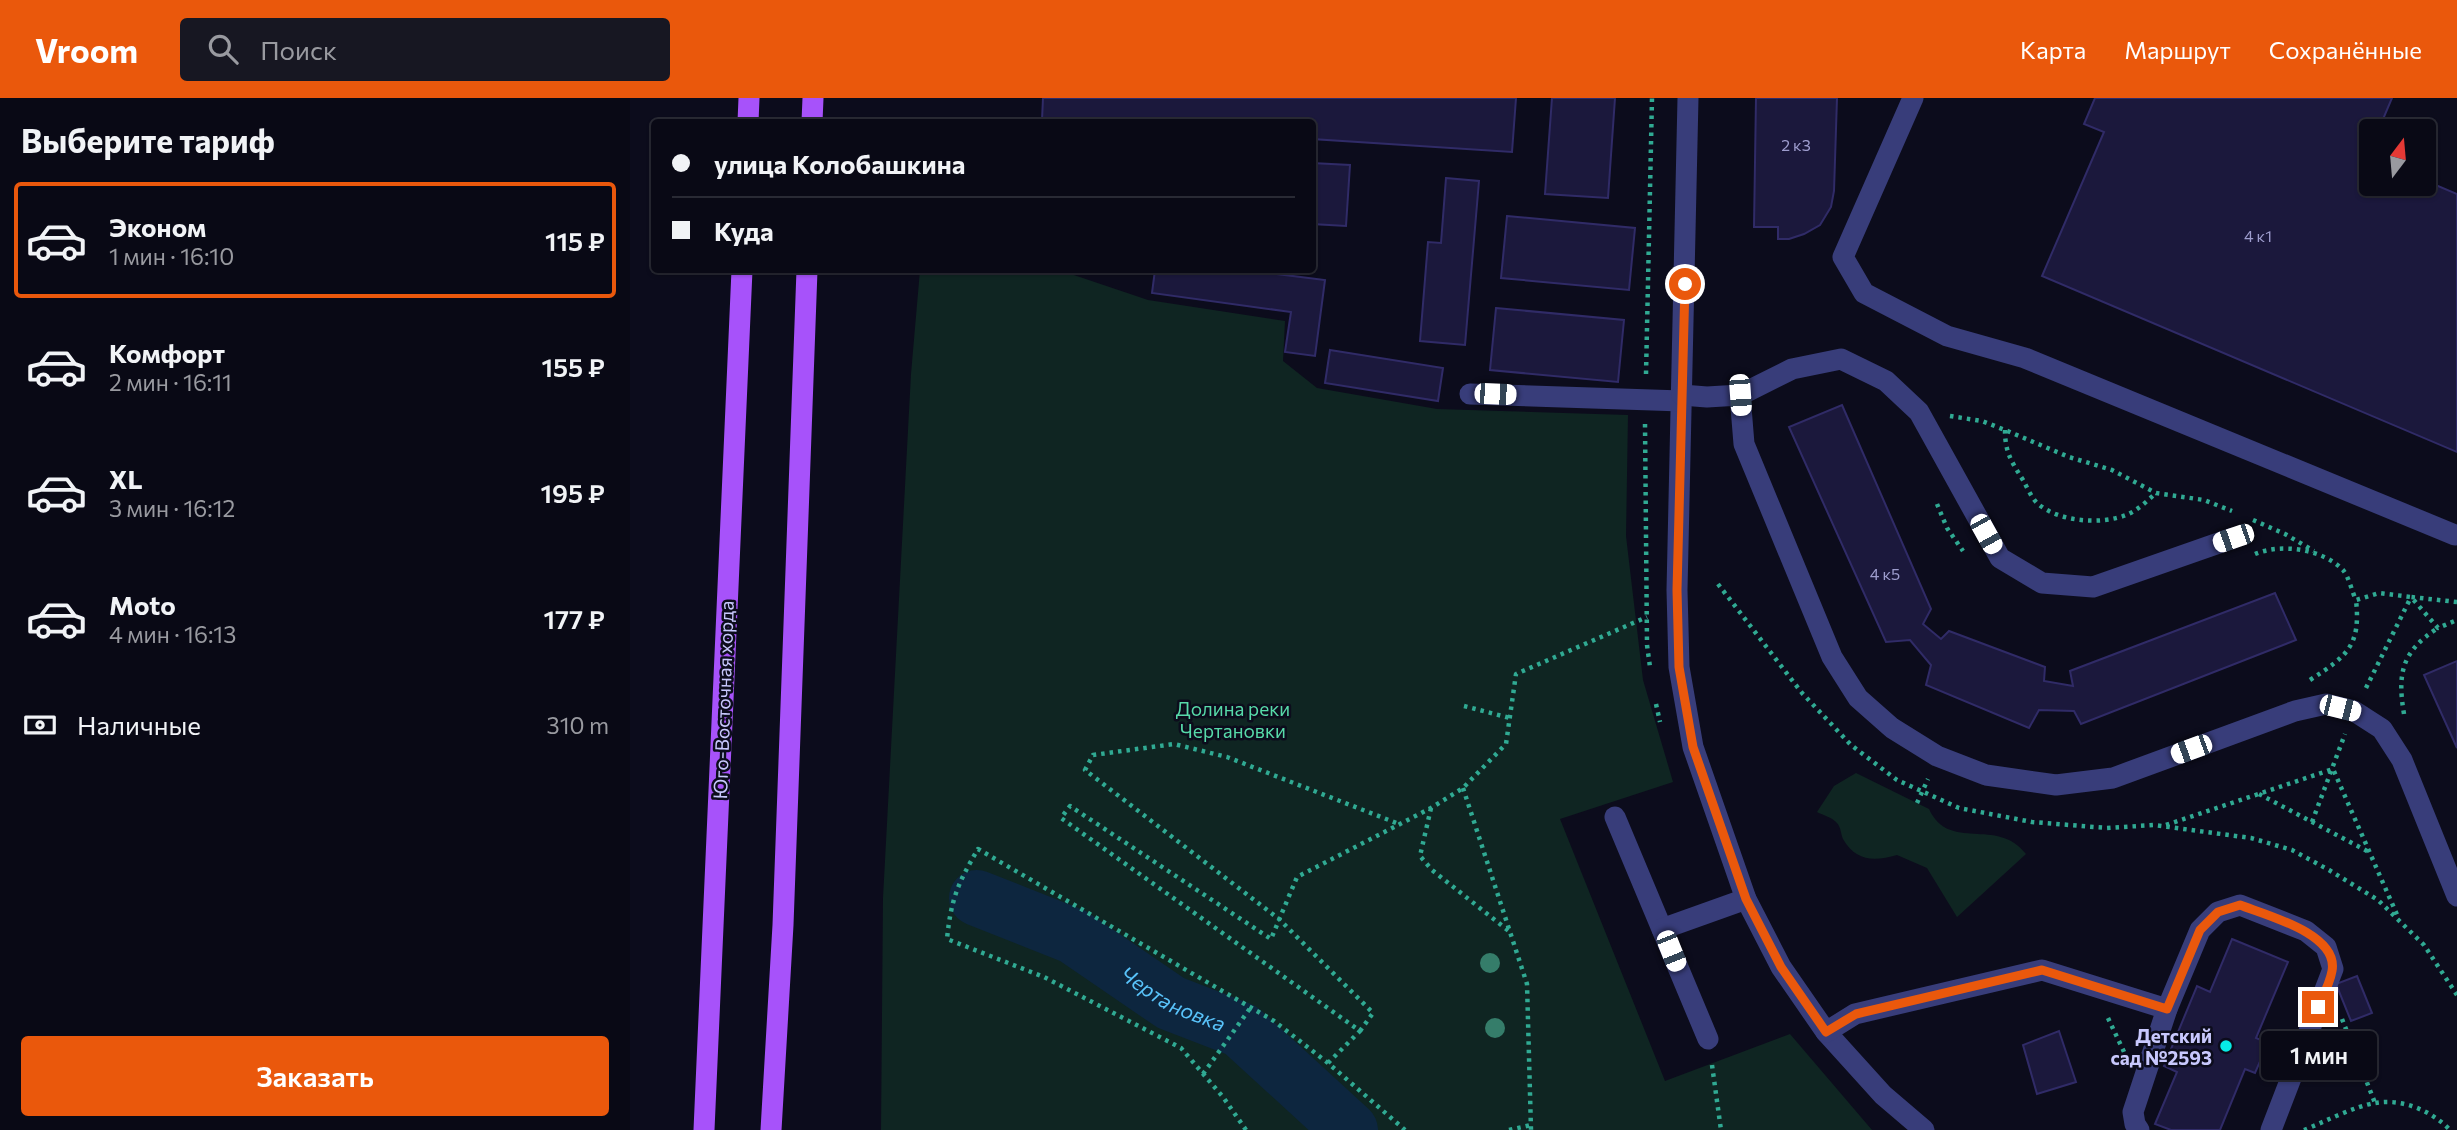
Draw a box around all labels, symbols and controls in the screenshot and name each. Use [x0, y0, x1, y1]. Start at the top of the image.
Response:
search box [180, 18, 670, 81]
text: Vroom [35, 29, 138, 70]
icon: search [204, 30, 242, 68]
text: Поиск [260, 34, 337, 65]
text: Карта [2020, 35, 2086, 64]
text: Маршрут [2124, 35, 2231, 64]
text: Сохранённые [2269, 35, 2422, 64]
north arrow [2359, 119, 2436, 196]
map controls [2359, 119, 2436, 196]
text: Выберите тариф [21, 120, 275, 160]
house number: 2 к3 [1781, 135, 1811, 154]
text: улица Колобашкина [714, 148, 965, 179]
icon: car [25, 209, 88, 272]
text: Эконом [109, 211, 206, 242]
text: Куда [714, 215, 774, 246]
text: 115 ₽ [545, 225, 605, 256]
house number: 4 к1 [2244, 226, 2272, 245]
text: 1 мин · 16:10 [109, 242, 234, 270]
route start [1669, 268, 1701, 300]
icon: car [25, 335, 88, 398]
text: Комфорт [109, 337, 225, 368]
text: 155 ₽ [541, 351, 605, 382]
text: 2 мин · 16:11 [109, 368, 232, 396]
car [1729, 373, 1752, 417]
car [1474, 383, 1517, 405]
icon: car [25, 461, 88, 524]
text: XL [109, 463, 143, 494]
text: 195 ₽ [541, 477, 605, 508]
text: 3 мин · 16:12 [109, 494, 235, 522]
car [1967, 511, 2006, 557]
car [2210, 521, 2257, 555]
house number: 4 к5 [1870, 564, 1900, 583]
icon: car [25, 587, 88, 650]
text: Moto [109, 589, 176, 620]
street label: Юго-Восточная хорда [708, 600, 738, 800]
text: 177 ₽ [543, 603, 605, 634]
text: 4 мин · 16:13 [109, 620, 236, 648]
car [2318, 693, 2363, 723]
park label: Долина реки Чертановки [1176, 697, 1290, 742]
icon: cash [21, 706, 59, 744]
text: Наличные [77, 709, 201, 740]
text: 310 m [547, 711, 609, 739]
car [2168, 732, 2215, 766]
car [1654, 928, 1689, 974]
water label: Чертановка [1116, 960, 1230, 1036]
route end [2302, 991, 2334, 1023]
place label: Детский сад №2593 [2111, 1024, 2212, 1069]
callout: 1 мин [2260, 1032, 2376, 1080]
button: Заказать [21, 1036, 609, 1116]
marker: Детский сад №2593 [2218, 1038, 2234, 1054]
text: 1 мин [2290, 1041, 2348, 1069]

